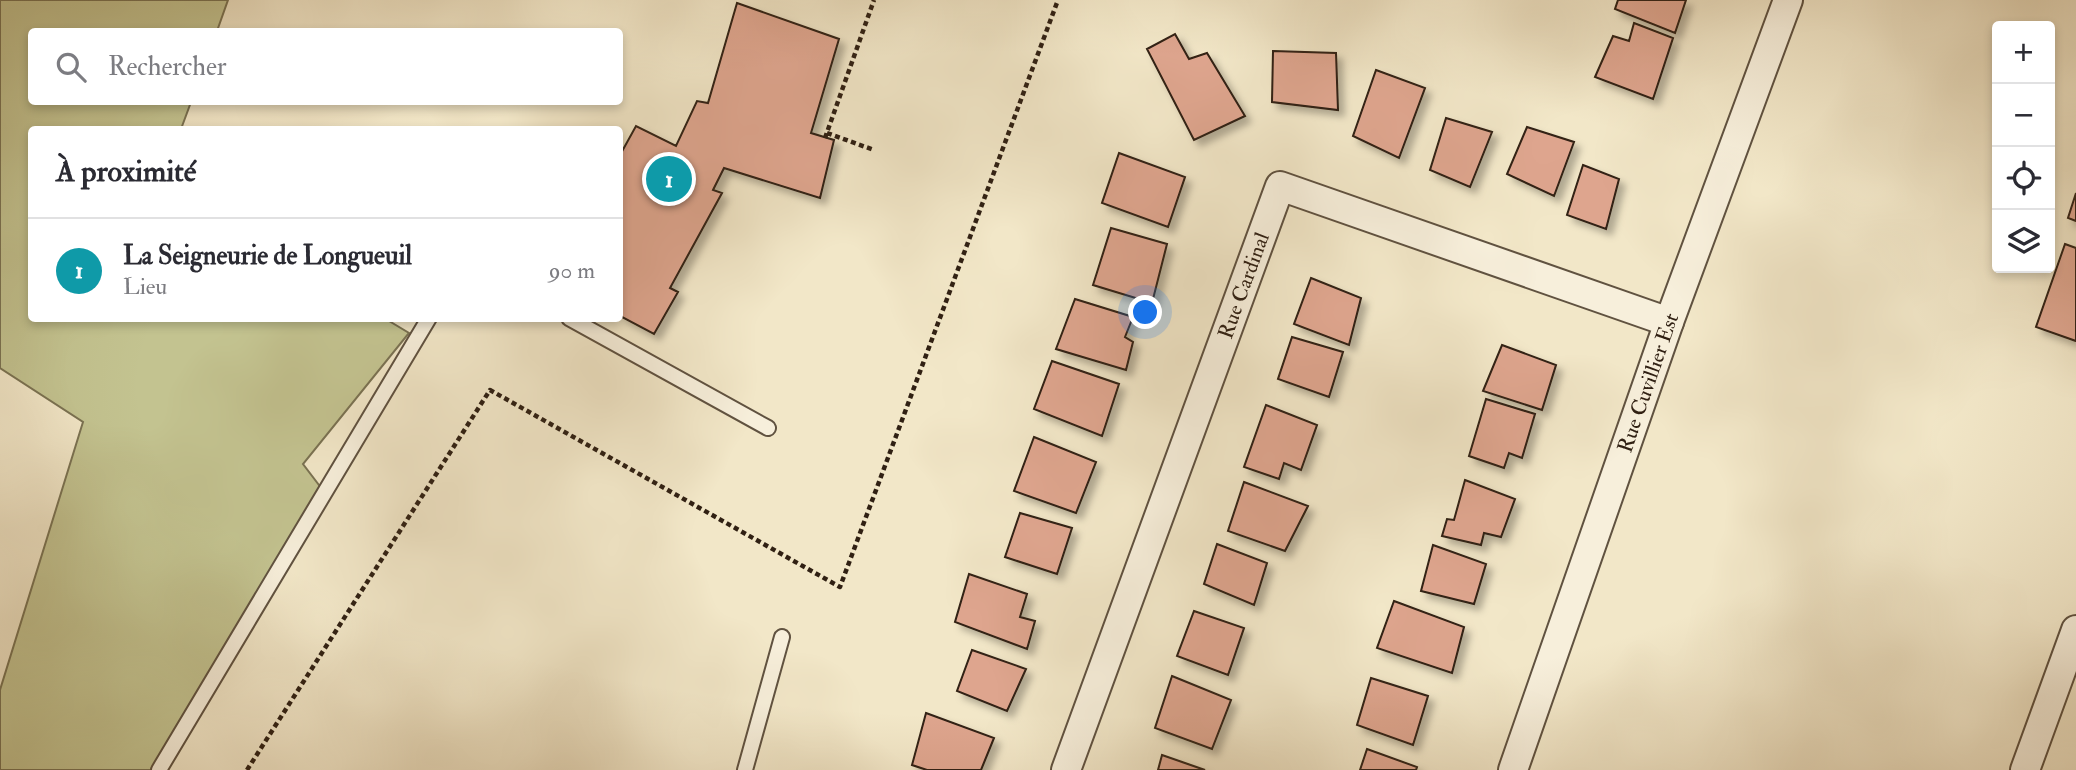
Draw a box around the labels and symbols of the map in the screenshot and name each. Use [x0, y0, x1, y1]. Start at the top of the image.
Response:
pin: 1 [646, 153, 692, 205]
street label: Rue Cardinal [1212, 228, 1276, 343]
your location [1128, 295, 1162, 329]
street label: Rue Cuvillier Est [1612, 309, 1685, 456]

